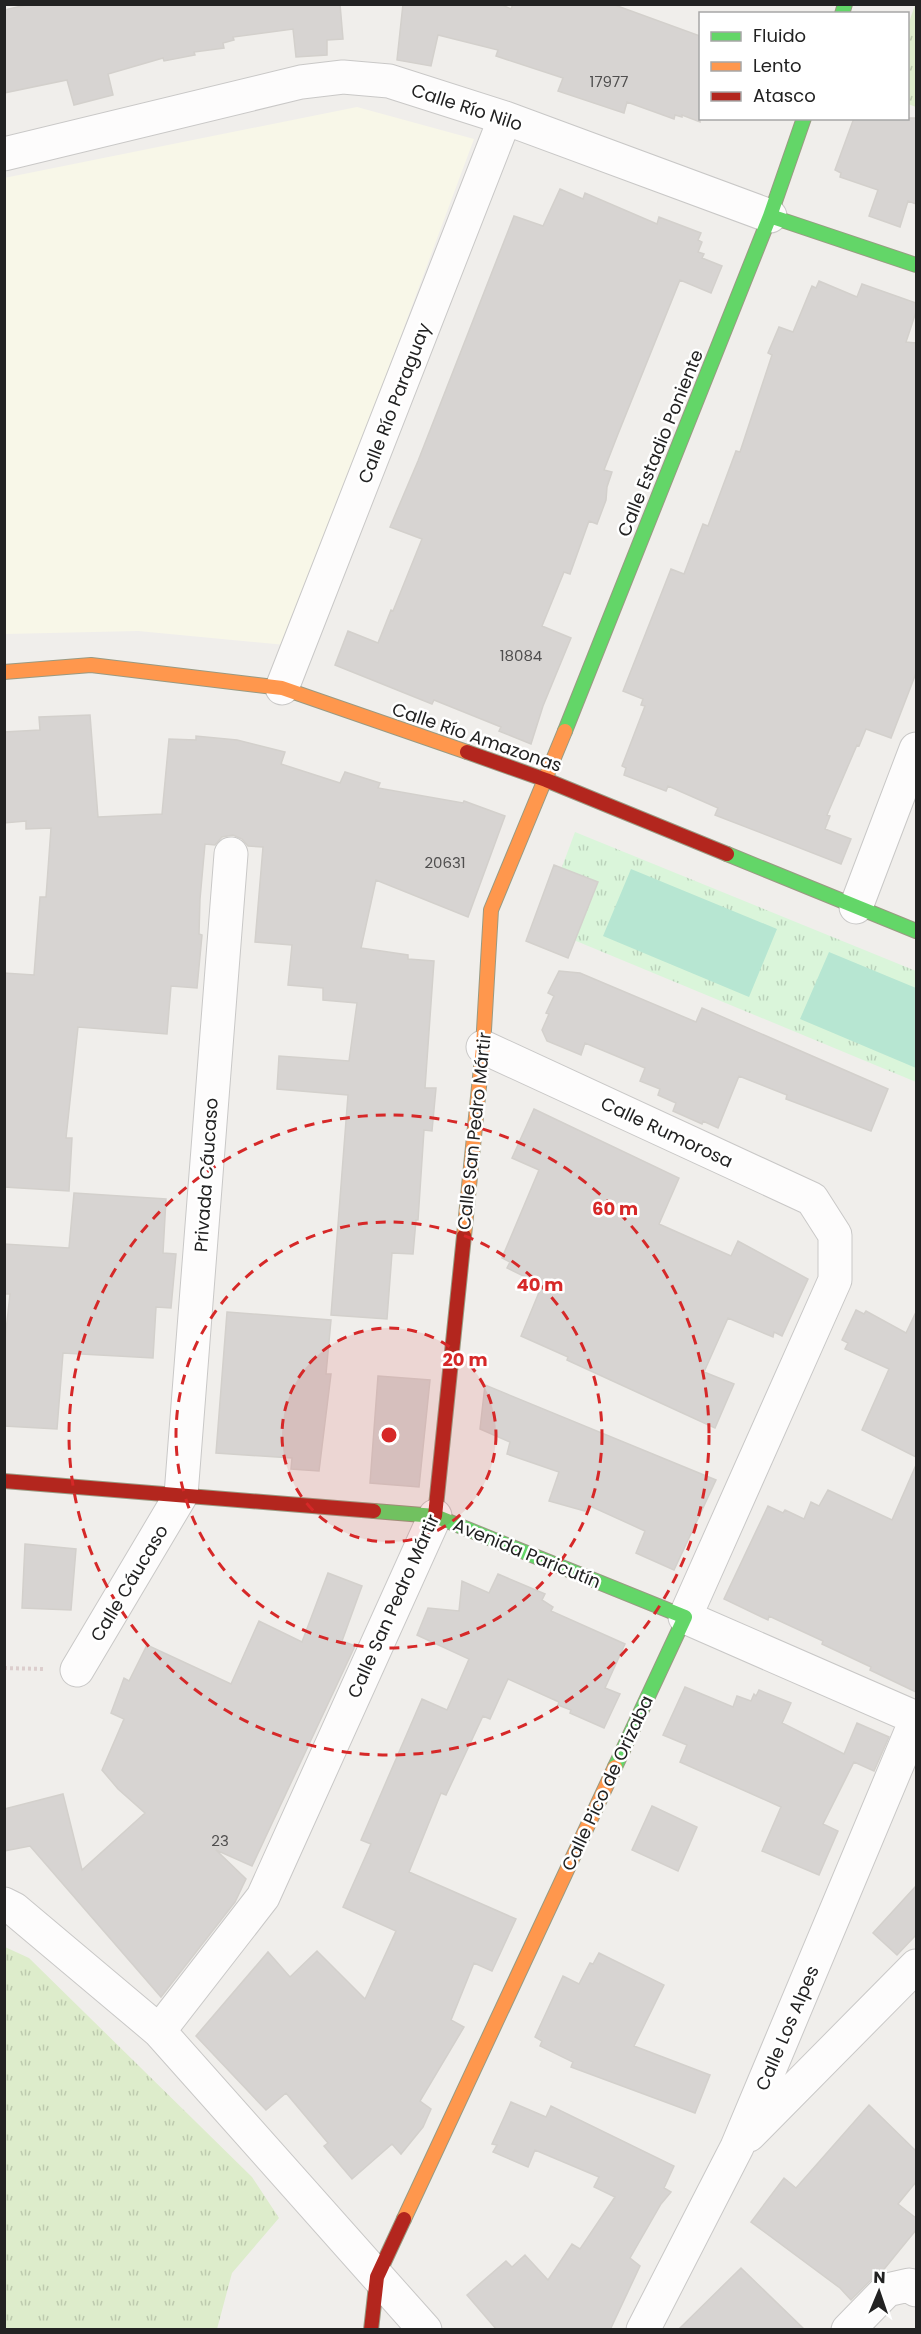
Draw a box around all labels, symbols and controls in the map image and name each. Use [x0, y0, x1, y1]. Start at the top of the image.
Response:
legend [699, 12, 909, 120]
text: Fluido [753, 23, 806, 48]
text: Lento [753, 53, 802, 78]
house number: 17977 [590, 71, 628, 92]
street label: Calle Río Nilo [408, 77, 526, 137]
text: Atasco [753, 83, 816, 108]
street label: Calle Río Paraguay [352, 319, 436, 487]
street label: Calle Estadio Poniente [611, 346, 709, 540]
house number: 18084 [500, 645, 542, 666]
street label: Calle Río Amazonas [389, 696, 565, 778]
house number: 20631 [424, 852, 466, 873]
street label: Calle San Pedro Mártir [451, 1031, 497, 1231]
street label: Calle Rumorosa [597, 1090, 737, 1174]
street label: Privada Cáucaso [188, 1097, 224, 1253]
text: 60 m [592, 1196, 638, 1221]
text: 40 m [517, 1272, 563, 1297]
text: 20 m [443, 1347, 487, 1372]
centre of rings [379, 1425, 399, 1445]
street label: Calle San Pedro Mártir [341, 1510, 445, 1702]
street label: Avenida Paricutín [449, 1512, 605, 1594]
street label: Calle Cáucaso [84, 1520, 174, 1646]
street label: Calle Pico de Orizaba [555, 1691, 659, 1875]
house number: 23 [211, 1830, 229, 1851]
street label: Calle Los Alpes [749, 1962, 825, 2094]
north arrow [849, 2262, 909, 2322]
text: N [873, 2266, 886, 2289]

